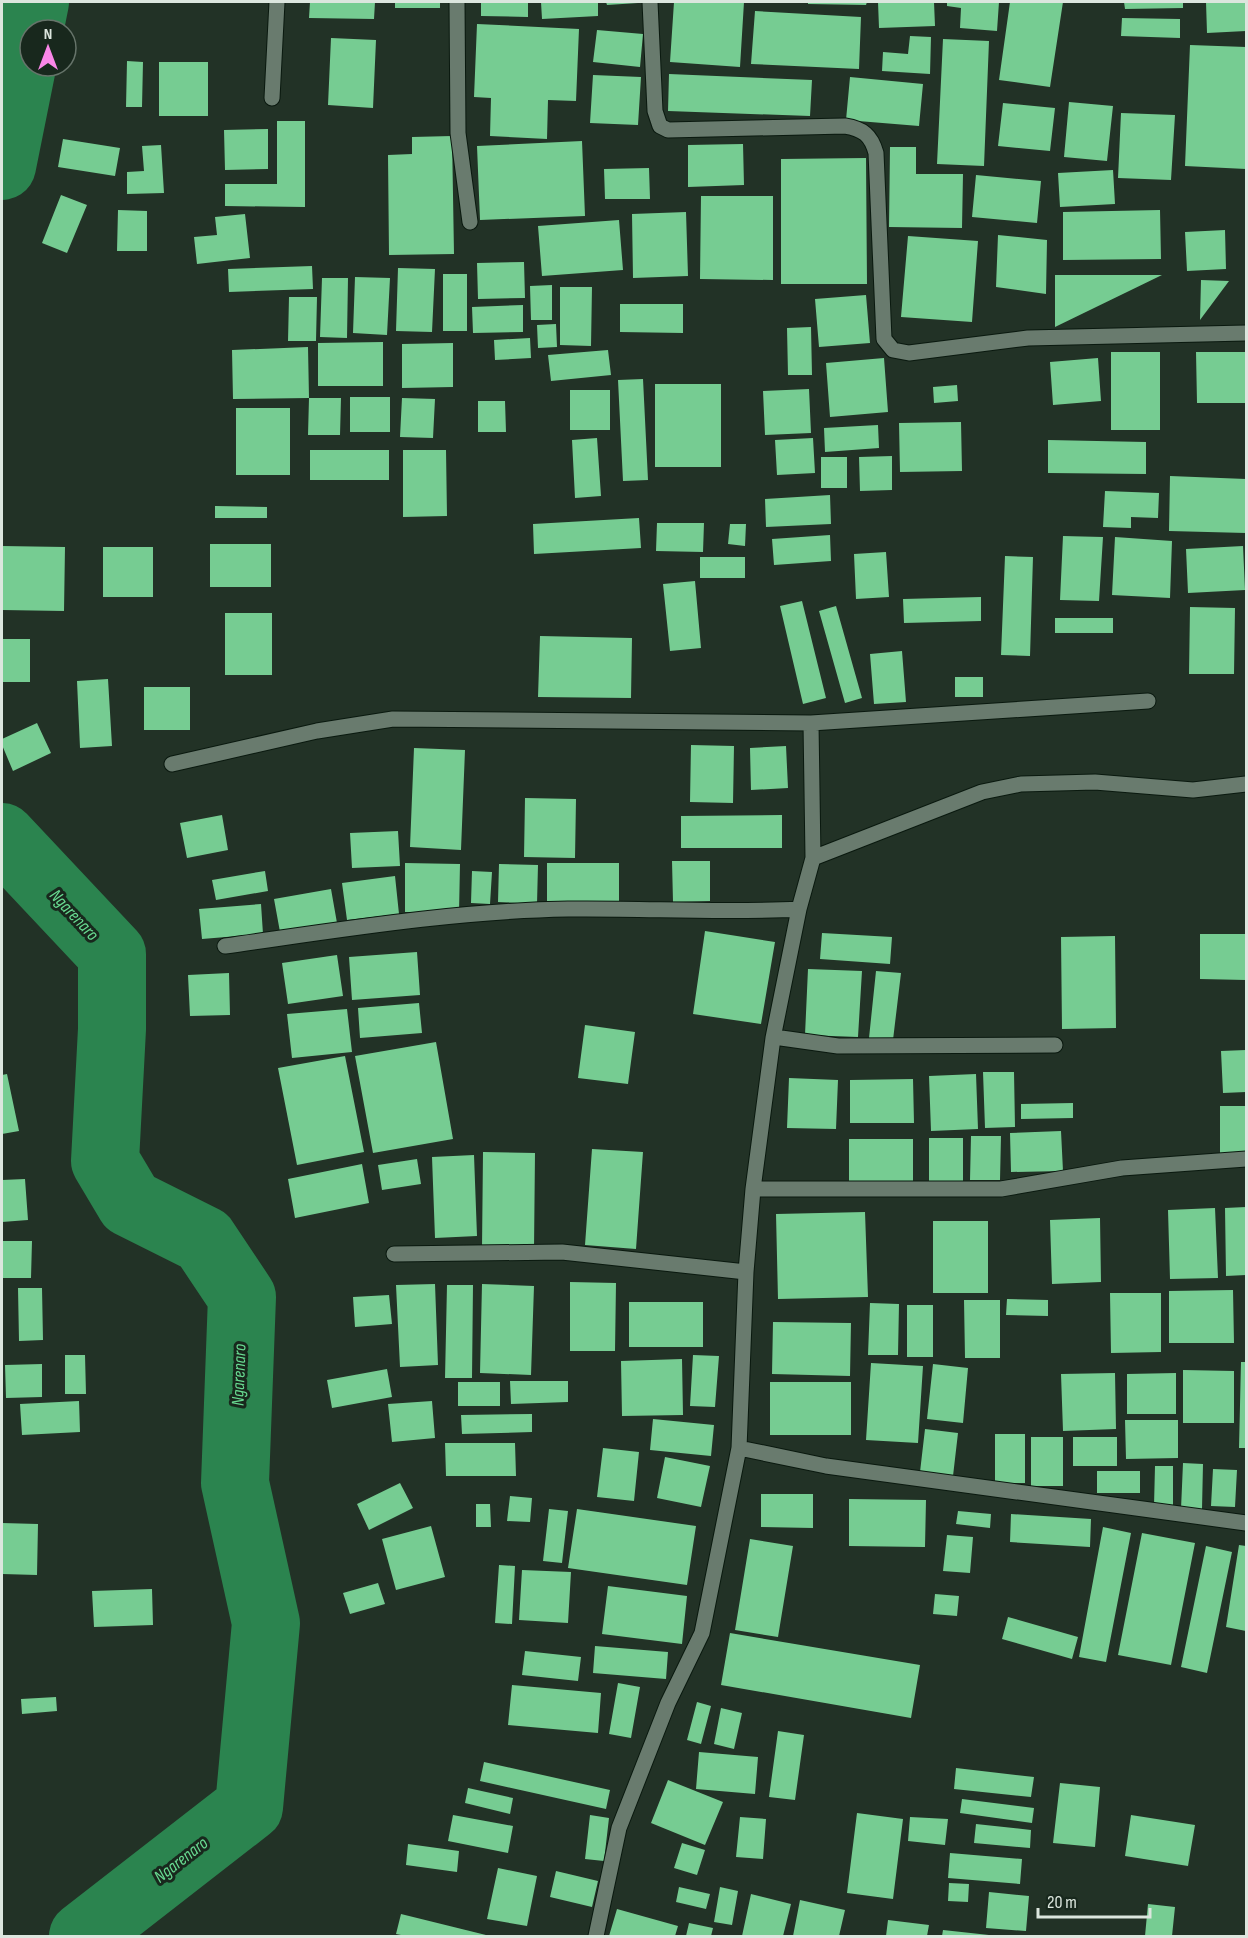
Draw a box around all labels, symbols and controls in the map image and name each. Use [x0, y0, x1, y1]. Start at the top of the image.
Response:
north arrow [18, 18, 78, 78]
text: N [44, 25, 52, 44]
water label: Ngarenaro [45, 885, 103, 945]
water label: Ngarenaro [227, 1343, 251, 1407]
water label: Ngarenaro [150, 1832, 213, 1887]
scale bar [1038, 1881, 1150, 1919]
text: 20 m [1047, 1892, 1077, 1913]

